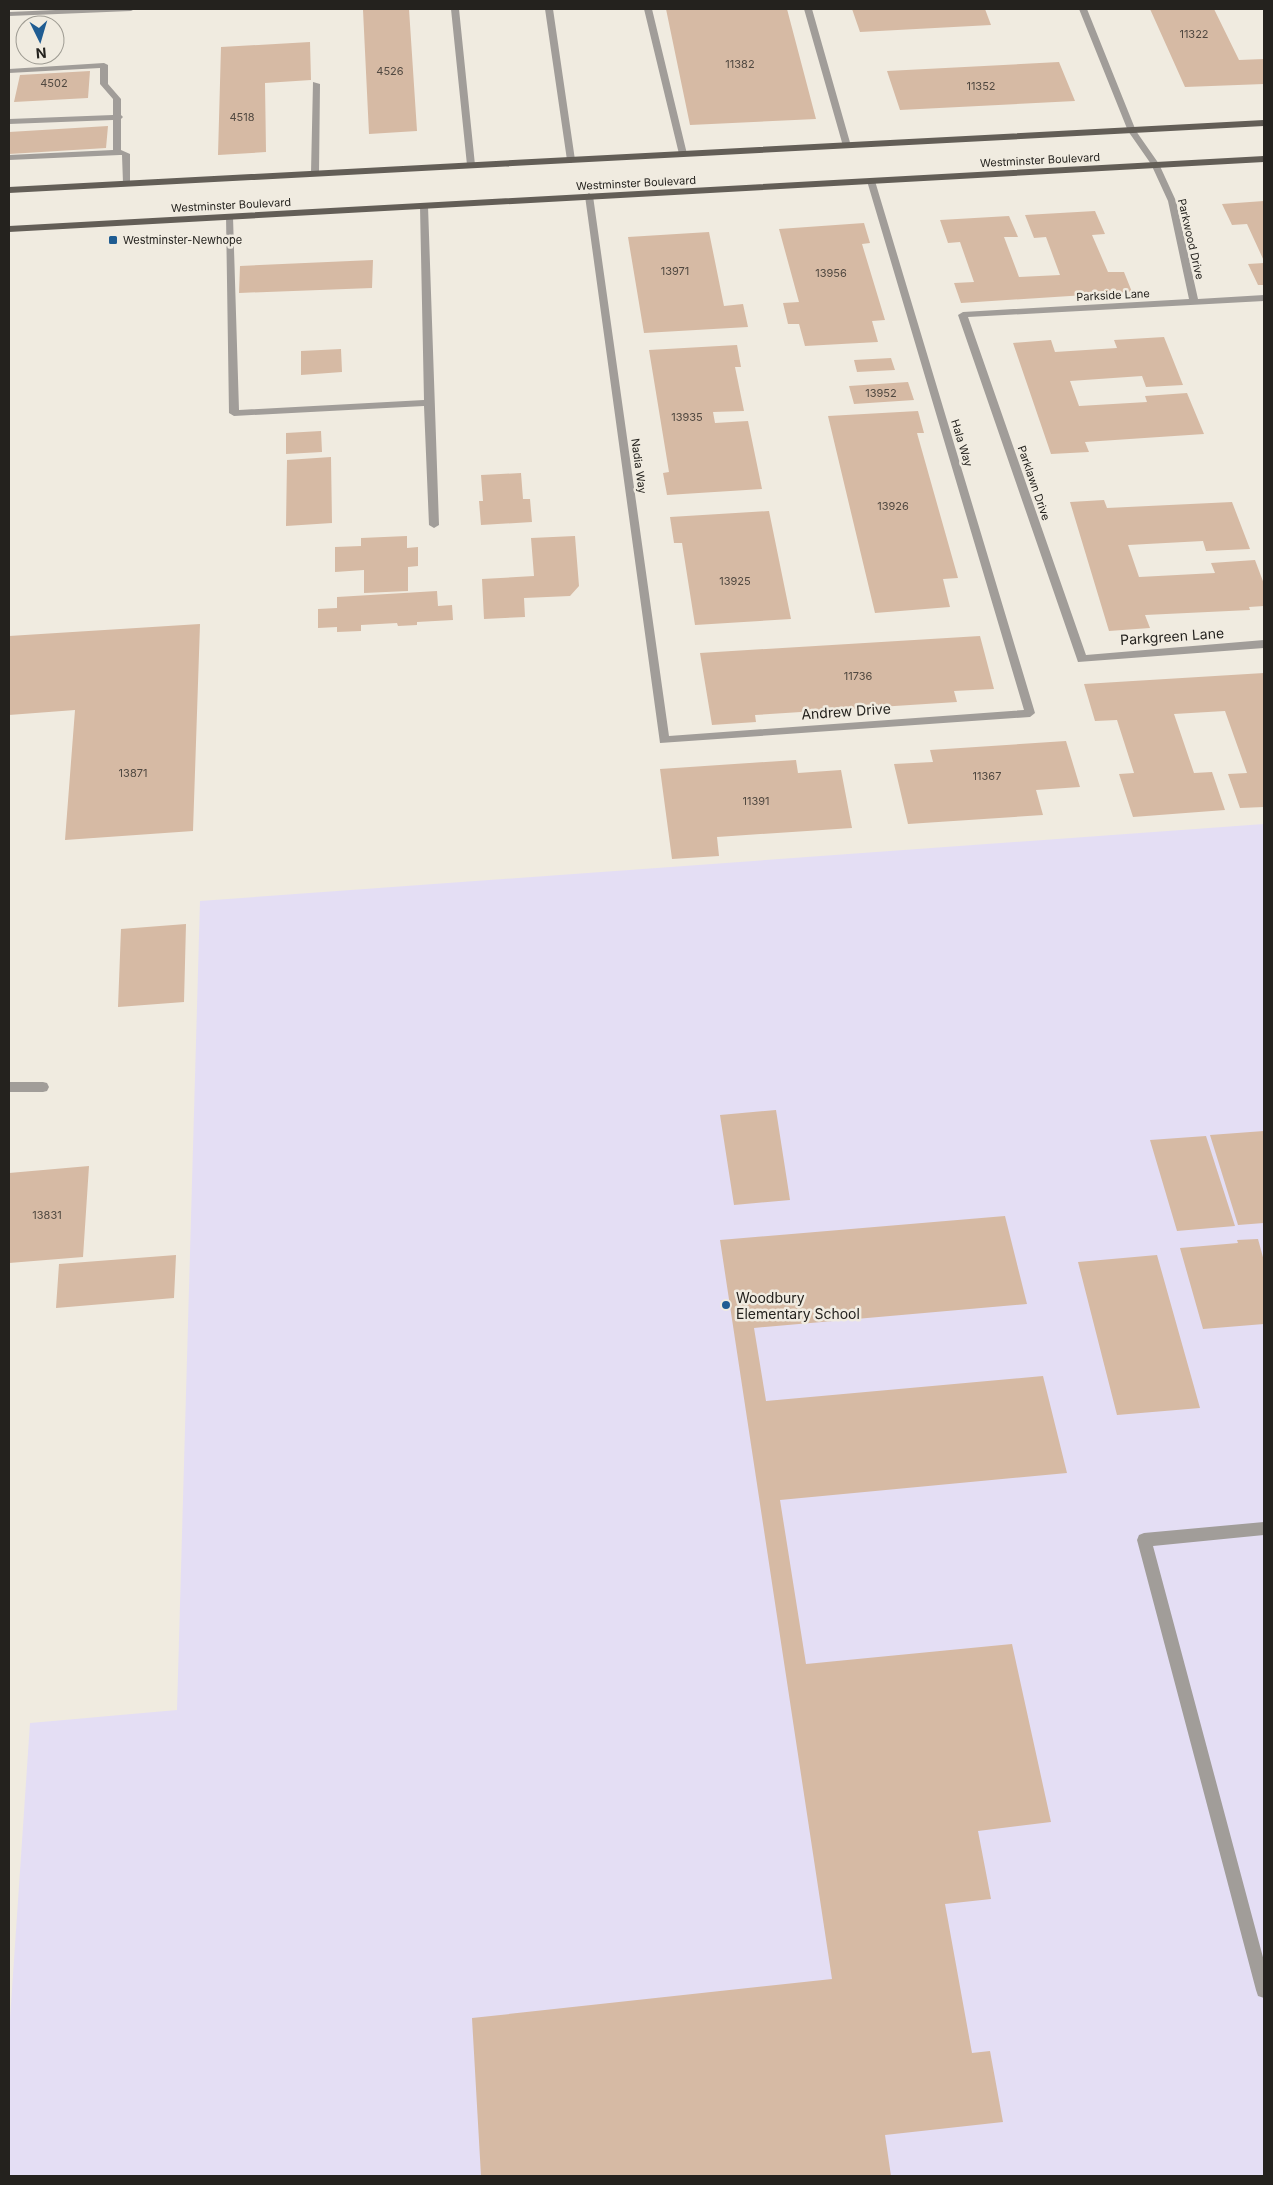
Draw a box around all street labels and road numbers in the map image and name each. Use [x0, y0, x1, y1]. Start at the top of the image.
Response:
street label: Westminster Boulevard [980, 150, 1100, 170]
street label: Westminster Boulevard [576, 173, 696, 193]
street label: Westminster Boulevard [171, 195, 291, 215]
street label: Parkwood Drive [1175, 197, 1207, 281]
street label: Parkside Lane [1076, 286, 1150, 304]
street label: Hala Way [948, 418, 976, 468]
street label: Nadia Way [628, 437, 650, 495]
street label: Parklawn Drive [1015, 444, 1053, 522]
street label: Parkgreen Lane [1120, 624, 1224, 648]
street label: Andrew Drive [801, 699, 891, 723]

